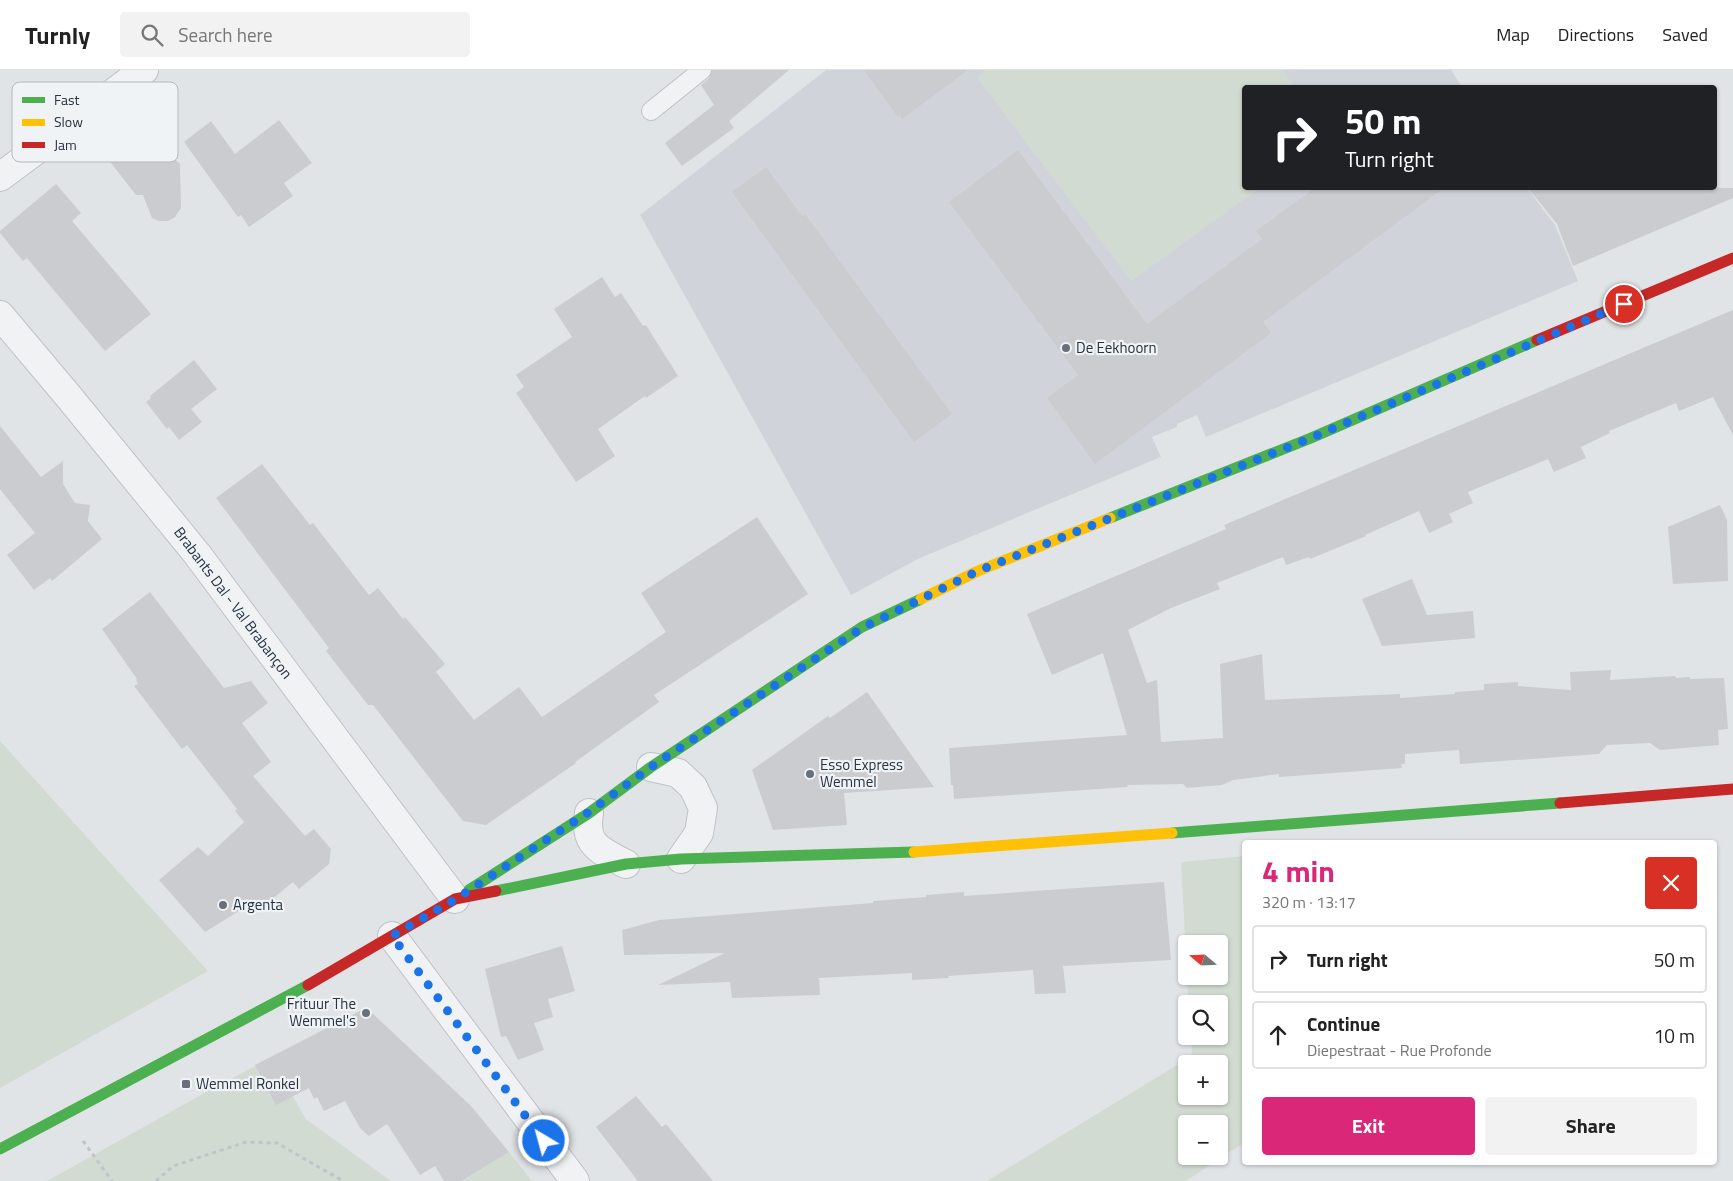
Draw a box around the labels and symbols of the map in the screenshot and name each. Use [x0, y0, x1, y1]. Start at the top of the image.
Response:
legend [12, 82, 178, 162]
text: Fast [54, 89, 79, 110]
text: Slow [54, 111, 83, 132]
text: Jam [54, 134, 77, 155]
pin [1603, 283, 1645, 325]
place label: De Eekhoorn [1076, 336, 1157, 359]
marker: De Eekhoorn [1060, 342, 1072, 354]
street label: Brabants Dal - Val Brabançon [168, 522, 298, 684]
place label: Esso Express Wemmel [820, 753, 903, 793]
marker: Esso Express Wemmel [804, 768, 816, 780]
place label: Argenta [233, 893, 284, 916]
marker: Argenta [217, 899, 229, 911]
north arrow [1178, 935, 1228, 985]
place label: Frituur The Wemmel's [287, 992, 356, 1032]
marker: Frituur The Wemmel's [360, 1007, 372, 1019]
place label: Wemmel Ronkel [196, 1072, 299, 1095]
marker: Wemmel Ronkel [180, 1078, 192, 1090]
position arrow [517, 1114, 569, 1166]

